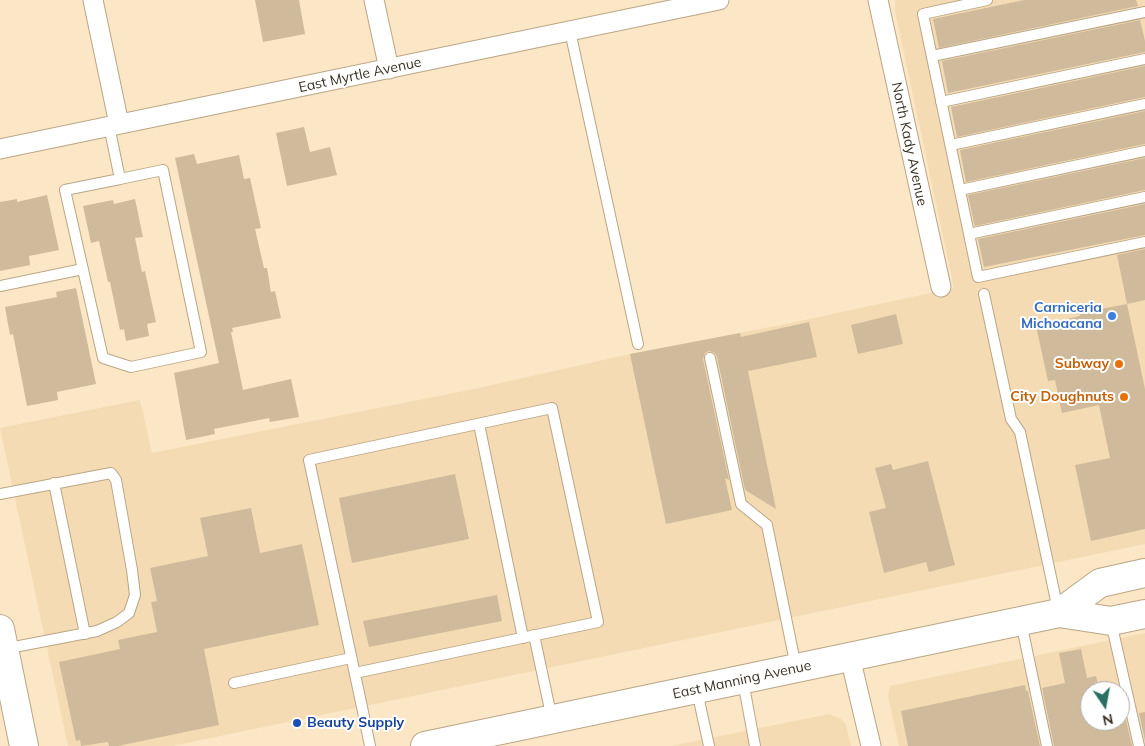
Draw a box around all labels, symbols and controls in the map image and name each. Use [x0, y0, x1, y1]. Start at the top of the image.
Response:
street label: East Myrtle Avenue [297, 54, 423, 96]
street label: North Kady Avenue [888, 81, 930, 207]
place label: Carniceria Michoacana [1021, 300, 1102, 332]
marker: Carniceria Michoacana [1106, 310, 1118, 322]
place label: Subway [1055, 356, 1109, 372]
marker: Subway [1113, 358, 1125, 370]
place label: City Doughnuts [1010, 389, 1114, 405]
marker: City Doughnuts [1118, 391, 1130, 403]
street label: East Manning Avenue [671, 657, 813, 703]
north arrow [1080, 681, 1130, 731]
text: N [1101, 710, 1115, 730]
place label: Beauty Supply [307, 715, 404, 731]
marker: Beauty Supply [291, 717, 303, 729]

